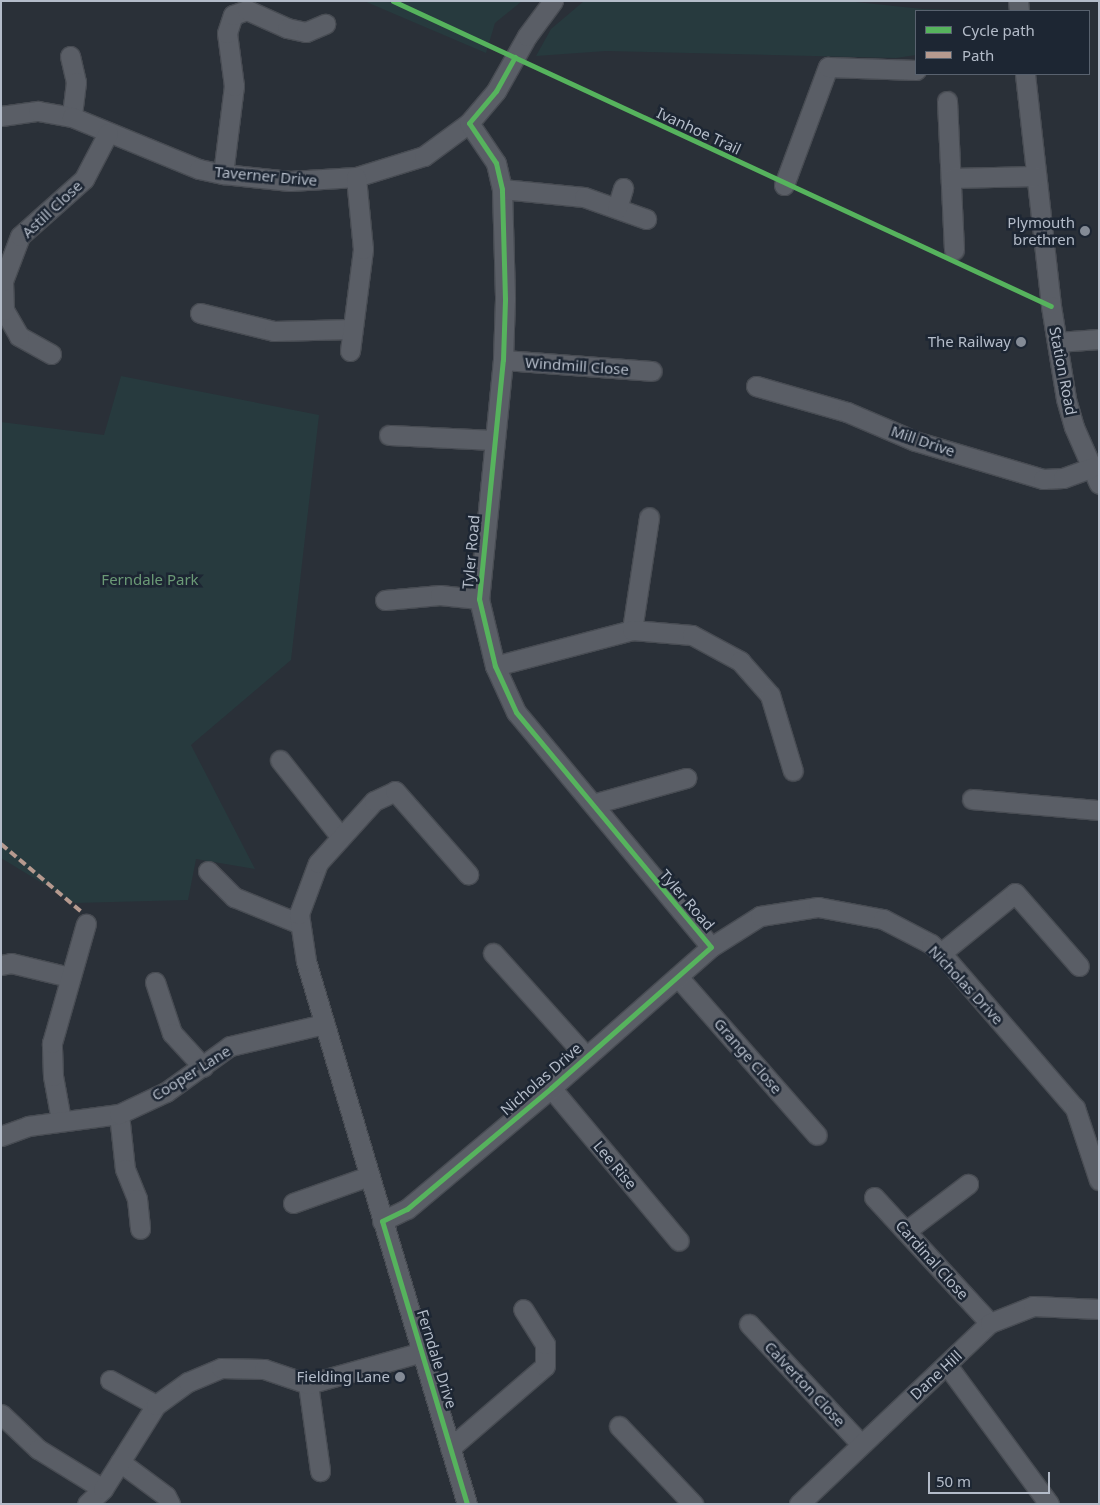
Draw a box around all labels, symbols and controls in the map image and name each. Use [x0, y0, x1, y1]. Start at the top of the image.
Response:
legend [915, 10, 1090, 75]
text: Cycle path [962, 20, 1035, 40]
text: Path [962, 45, 994, 65]
street label: Ivanhoe Trail [654, 104, 744, 158]
street label: Taverner Drive [214, 163, 318, 189]
street label: Astill Close [18, 177, 86, 241]
place label: Plymouth brethren [1007, 213, 1075, 248]
marker: Plymouth brethren [1079, 225, 1091, 237]
street label: Station Road [1046, 325, 1080, 417]
place label: The Railway [928, 333, 1011, 351]
marker: The Railway [1015, 336, 1027, 348]
street label: Windmill Close [525, 353, 629, 379]
street label: Mill Drive [889, 422, 957, 460]
street label: Tyler Road [459, 514, 483, 590]
park label: Ferndale Park [101, 571, 199, 589]
street label: Tyler Road [656, 866, 718, 934]
street label: Nicholas Drive [925, 942, 1007, 1028]
street label: Grange Close [710, 1015, 786, 1097]
street label: Nicholas Drive [497, 1039, 585, 1119]
street label: Cooper Lane [148, 1042, 234, 1104]
street label: Lee Rise [590, 1137, 640, 1193]
street label: Cardinal Close [892, 1217, 972, 1303]
street label: Ferndale Drive [413, 1307, 461, 1411]
street label: Calverton Close [761, 1338, 849, 1430]
street label: Dane Hill [907, 1347, 965, 1403]
place label: Fielding Lane [297, 1368, 390, 1386]
marker: Fielding Lane [394, 1371, 406, 1383]
scale bar [930, 1462, 1052, 1494]
text: 50 m [936, 1471, 971, 1491]

